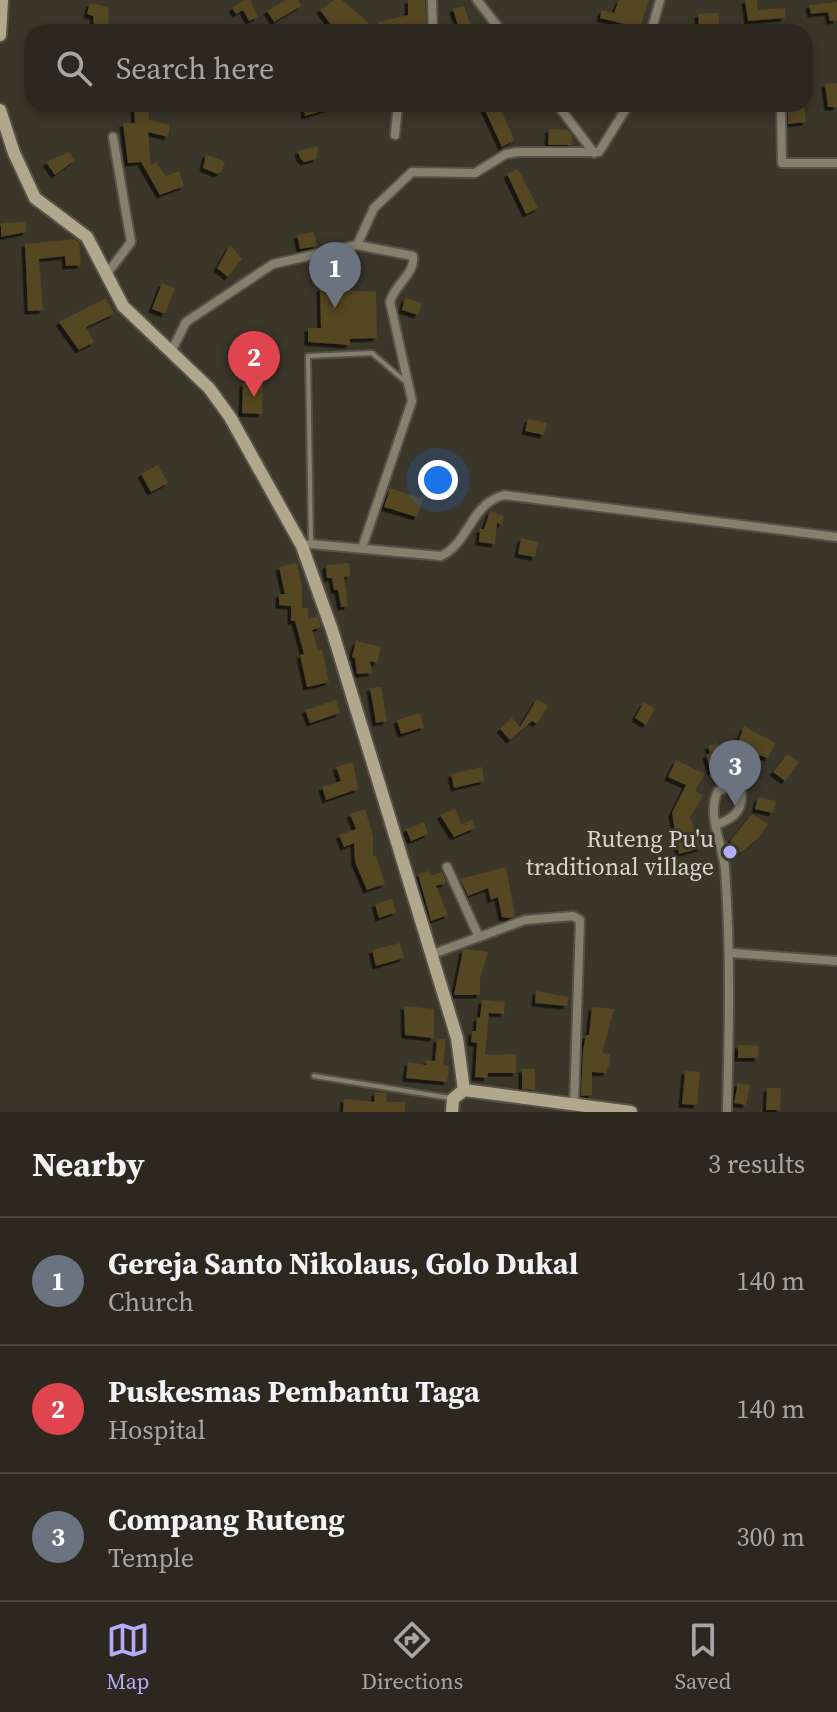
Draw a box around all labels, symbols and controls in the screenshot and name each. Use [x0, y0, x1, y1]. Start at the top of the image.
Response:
search box [24, 24, 813, 112]
icon: search [52, 46, 96, 90]
text: Search here [116, 48, 274, 89]
pin: 1 [309, 242, 361, 308]
pin: 2 [228, 331, 280, 397]
your location [418, 460, 458, 500]
pin: 3 [709, 740, 761, 806]
place label: Ruteng Pu'u traditional village [526, 822, 714, 883]
marker: Ruteng Pu'u traditional village [721, 843, 739, 861]
text: Nearby [32, 1141, 145, 1187]
text: 3 results [708, 1146, 805, 1182]
text: Gereja Santo Nikolaus, Golo Dukal [108, 1243, 578, 1284]
text: 1 [51, 1263, 65, 1299]
text: 140 m [737, 1263, 805, 1299]
text: Church [108, 1284, 194, 1320]
text: Puskesmas Pembantu Taga [108, 1371, 480, 1412]
text: 2 [51, 1391, 65, 1427]
text: 140 m [737, 1391, 805, 1427]
text: Hospital [108, 1412, 206, 1448]
text: Compang Ruteng [108, 1499, 345, 1540]
text: 3 [51, 1519, 65, 1555]
text: 300 m [737, 1519, 805, 1555]
text: Temple [108, 1540, 194, 1576]
tab: Map [106, 1618, 150, 1696]
tab: Directions [361, 1618, 463, 1696]
tab: Saved [675, 1618, 731, 1696]

